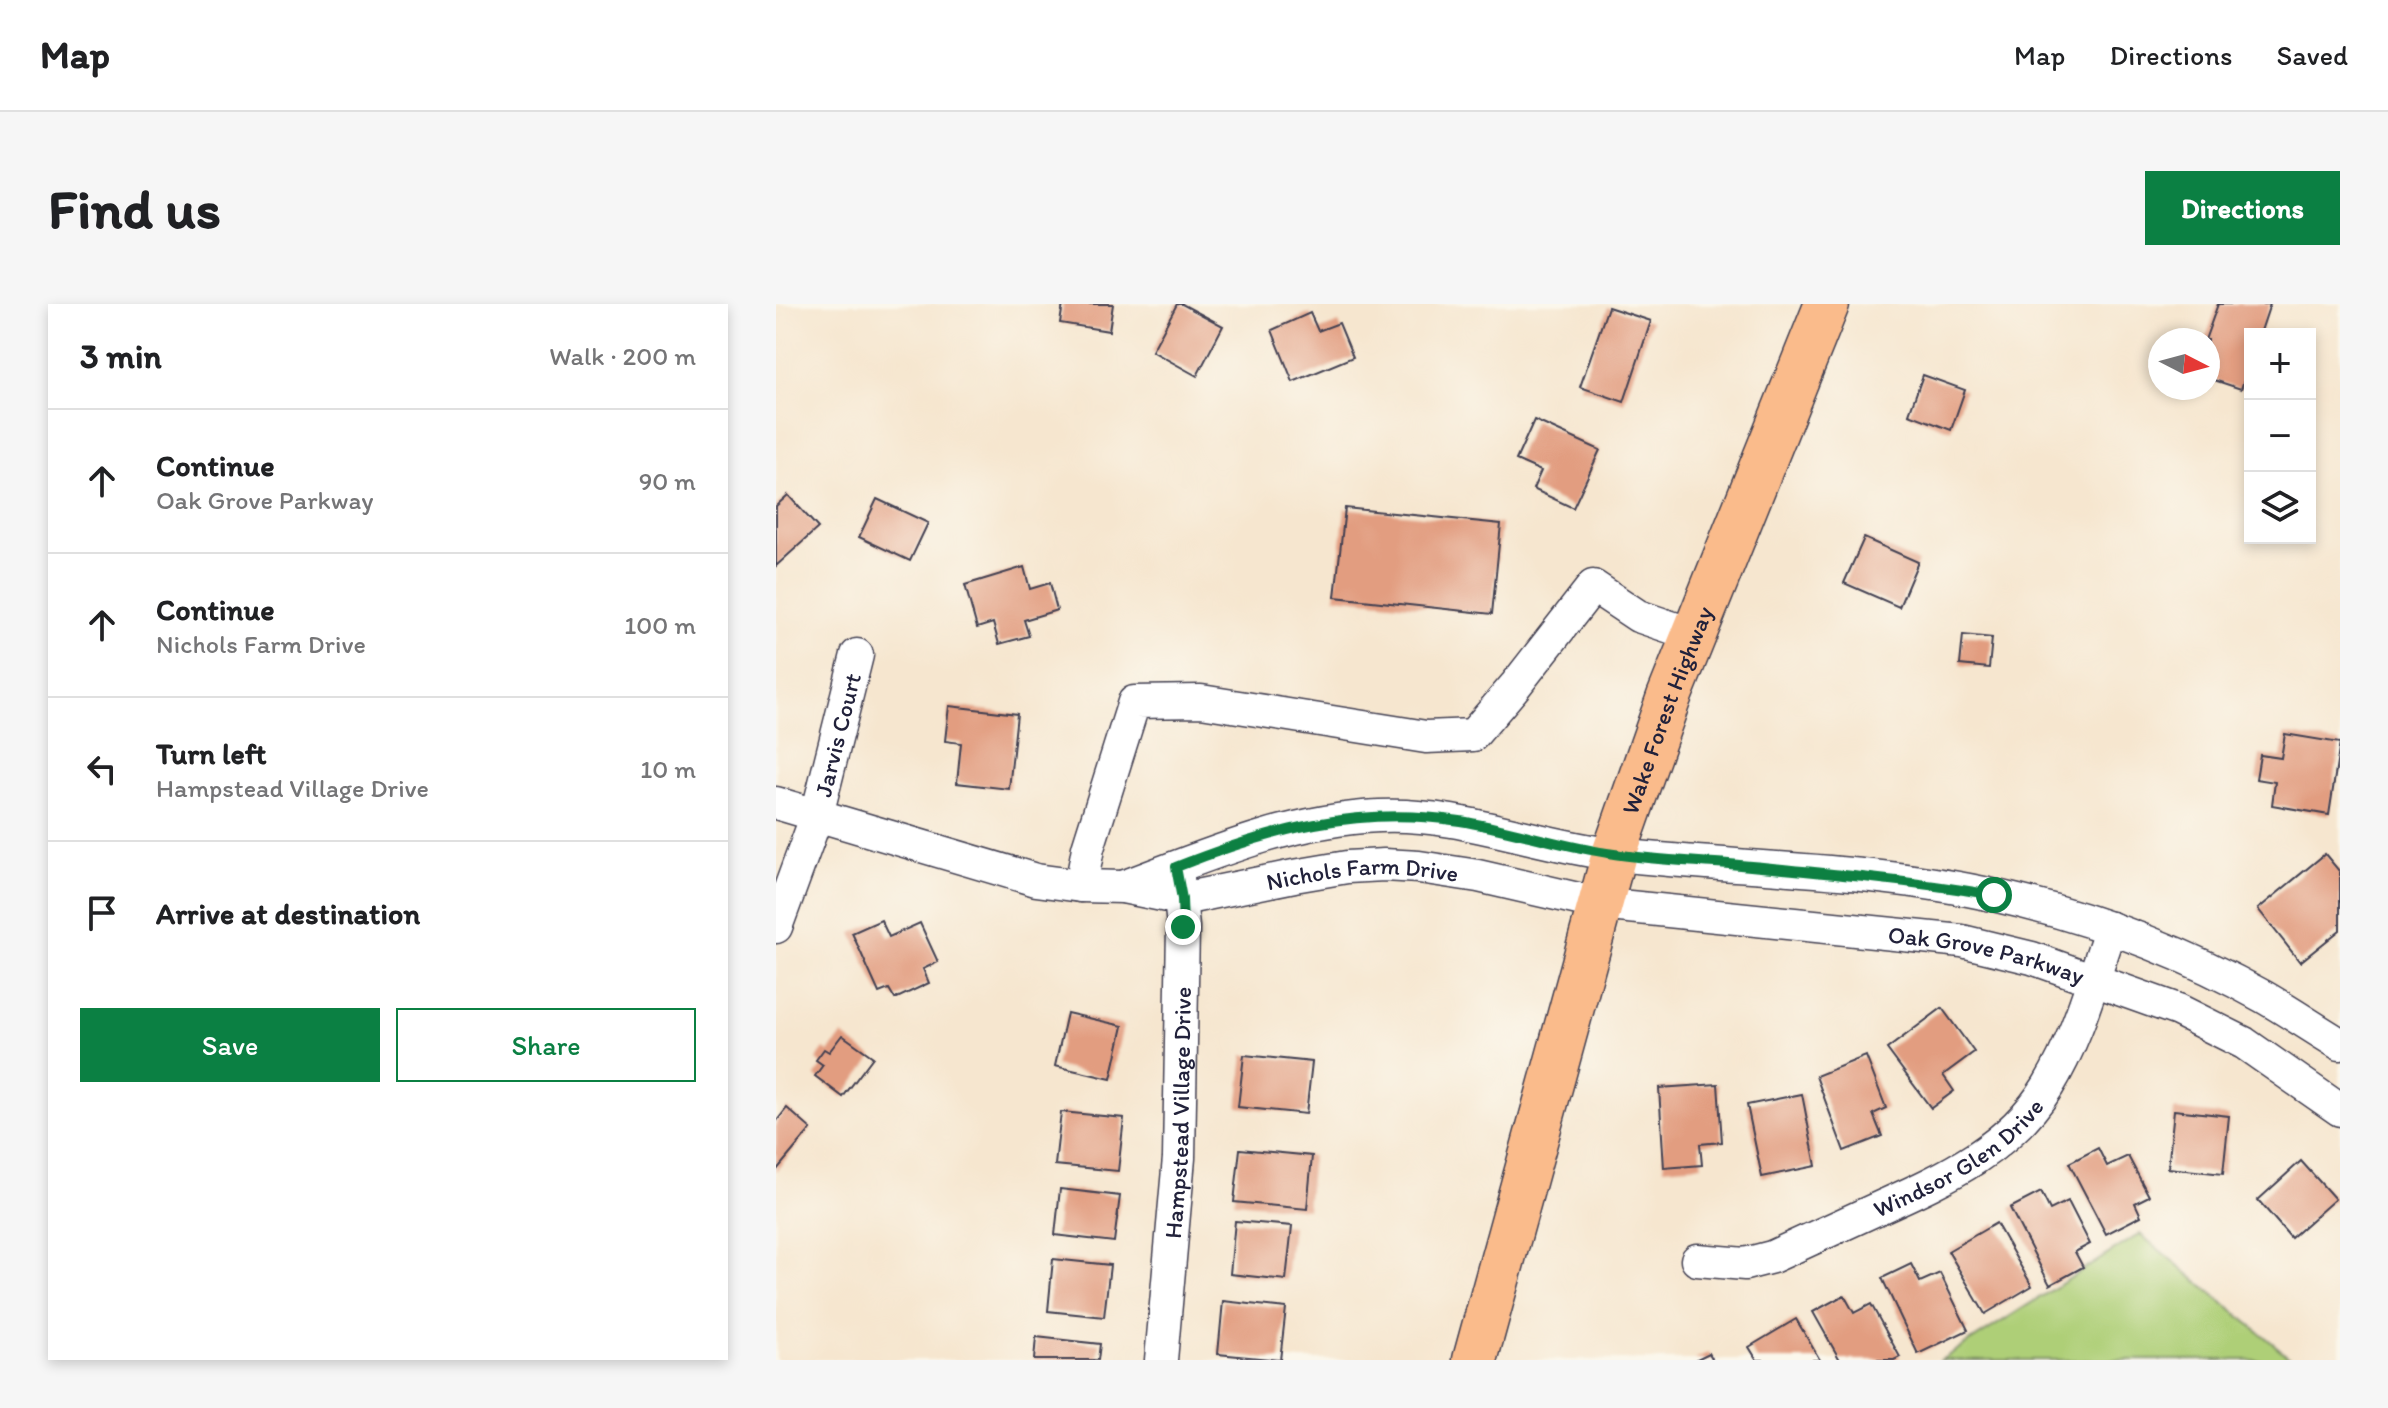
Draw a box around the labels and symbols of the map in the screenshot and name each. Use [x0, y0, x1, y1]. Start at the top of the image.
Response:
north arrow [2148, 328, 2220, 400]
street label: Wake Forest Highway [1615, 602, 1719, 818]
street label: Jarvis Court [808, 670, 866, 799]
street label: Nichols Farm Drive [1264, 850, 1461, 896]
route start [1976, 877, 2012, 913]
route end [1165, 909, 1201, 945]
street label: Oak Grove Parkway [1887, 919, 2088, 990]
street label: Hampstead Village Drive [1157, 987, 1196, 1240]
street label: Windsor Glen Drive [1868, 1092, 2049, 1223]

